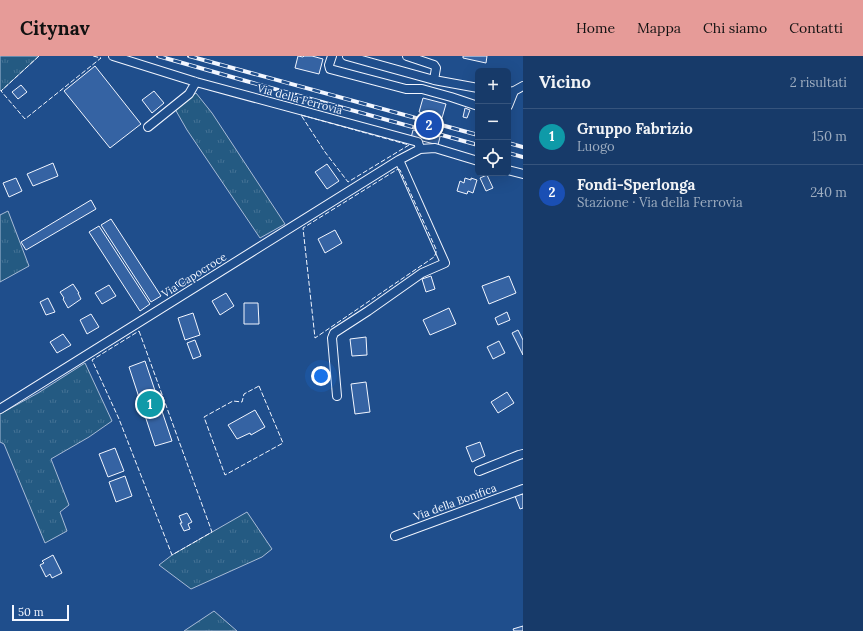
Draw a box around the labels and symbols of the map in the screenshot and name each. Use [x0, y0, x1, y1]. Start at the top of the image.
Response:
street label: Via della Ferrovia [255, 81, 345, 117]
pin: 2 [416, 110, 442, 140]
street label: Via Capocroce [158, 249, 229, 301]
your location [311, 366, 331, 386]
pin: 1 [137, 389, 163, 419]
street label: Via della Bonifica [411, 480, 499, 524]
scale bar [12, 603, 69, 622]

